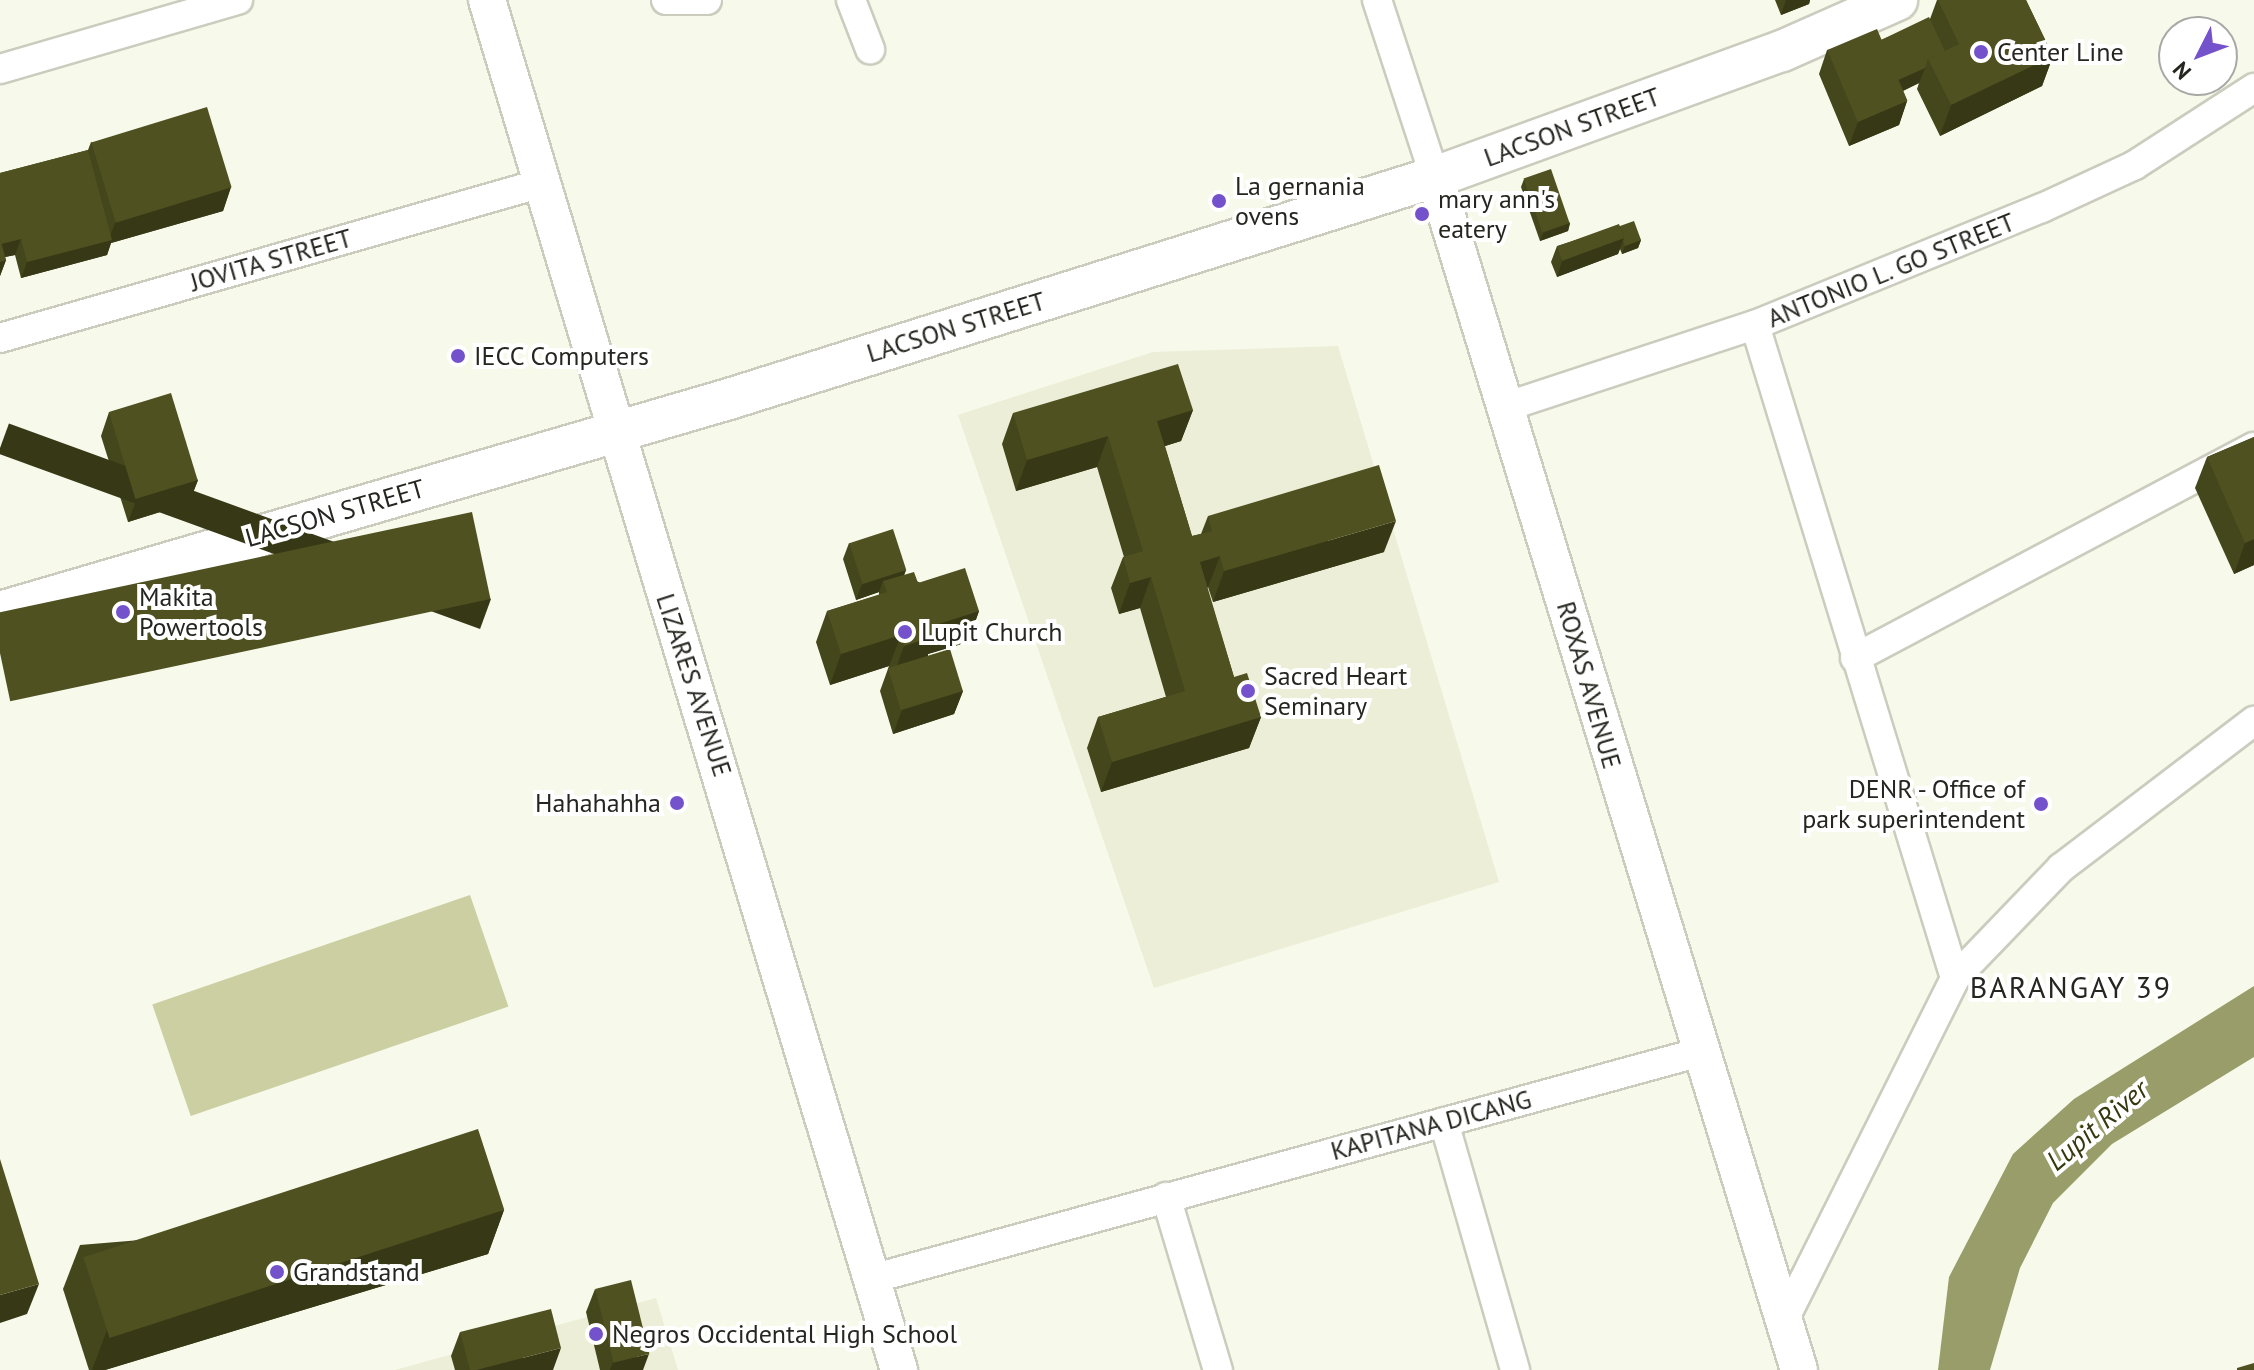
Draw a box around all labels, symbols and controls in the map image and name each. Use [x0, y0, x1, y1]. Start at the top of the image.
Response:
north arrow [2158, 16, 2238, 96]
place label: Center Line [1997, 36, 2124, 68]
marker: Center Line [1972, 43, 1990, 61]
text: N [2166, 56, 2197, 85]
street label: LACSON STREET [1480, 81, 1664, 173]
place label: La gernania ovens [1235, 170, 1365, 232]
place label: mary ann's eatery [1438, 183, 1556, 244]
marker: La gernania ovens [1210, 192, 1228, 210]
marker: mary ann's eatery [1413, 205, 1431, 223]
street label: ANTONIO L. GO STREET [1762, 206, 2020, 334]
street label: JOVITA STREET [186, 222, 356, 298]
street label: LACSON STREET [863, 285, 1049, 369]
place label: IECC Computers [474, 340, 650, 372]
marker: IECC Computers [449, 347, 467, 365]
street label: LACSON STREET [242, 473, 428, 553]
place label: Makita Powertools [139, 581, 263, 642]
street label: LIZARES AVENUE [650, 589, 738, 781]
street label: ROXAS AVENUE [1550, 597, 1628, 773]
marker: Makita Powertools [114, 603, 132, 621]
place label: Lupit Church [921, 616, 1063, 648]
marker: Lupit Church [896, 623, 914, 641]
place label: Sacred Heart Seminary [1264, 660, 1407, 722]
marker: Sacred Heart Seminary [1239, 682, 1257, 700]
place label: DENR - Office of park superintendent [1801, 773, 2025, 834]
place label: Hahahahha [535, 787, 661, 819]
marker: Hahahahha [668, 794, 686, 812]
marker: DENR - Office of park superintendent [2032, 795, 2050, 813]
district label: BARANGAY 39 [1969, 969, 2173, 1005]
water label: Lupit River [2039, 1073, 2155, 1177]
street label: KAPITANA DICANG [1327, 1083, 1535, 1167]
place label: Grandstand [293, 1256, 420, 1288]
marker: Grandstand [268, 1263, 286, 1281]
place label: Negros Occidental High School [612, 1318, 957, 1350]
marker: Negros Occidental High School [587, 1325, 605, 1343]

